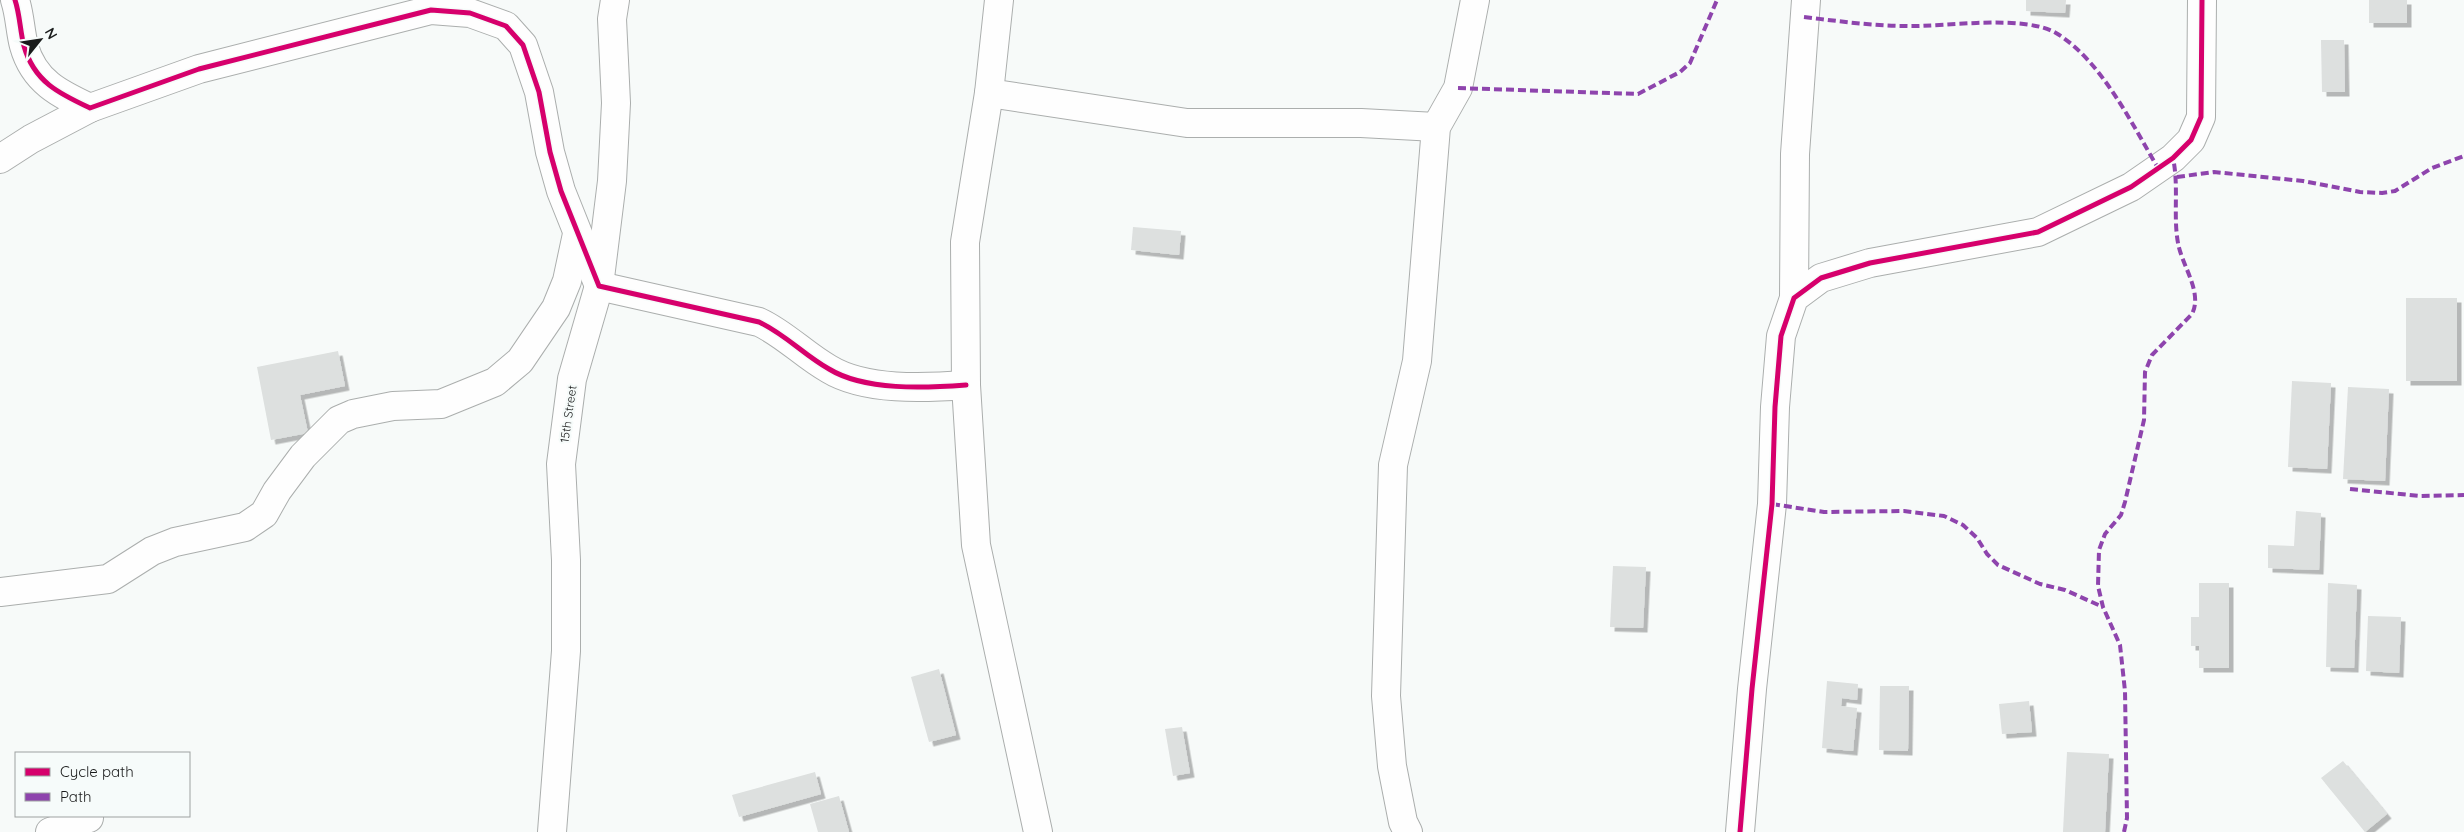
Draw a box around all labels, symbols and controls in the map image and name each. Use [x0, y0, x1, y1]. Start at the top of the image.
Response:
north arrow [15, 15, 65, 65]
text: N [41, 25, 62, 42]
street label: 15th Street [557, 384, 579, 444]
legend [15, 752, 190, 817]
text: Cycle path [60, 762, 134, 781]
text: Path [60, 787, 92, 806]

